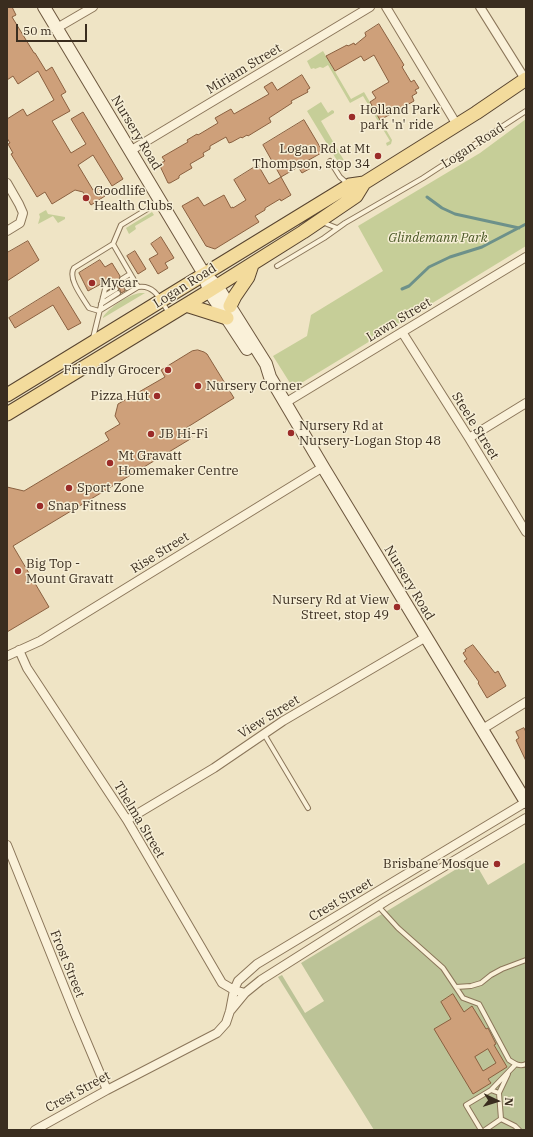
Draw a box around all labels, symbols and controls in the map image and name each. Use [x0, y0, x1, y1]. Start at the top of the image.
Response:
scale bar [18, 16, 89, 42]
text: 50 m [23, 23, 52, 38]
street label: Miriam Street [204, 41, 284, 97]
street label: Nursery Road [108, 93, 164, 173]
place label: Holland Park park 'n' ride [360, 102, 440, 133]
marker: Holland Park park 'n' ride [347, 112, 357, 122]
street label: Logan Road [439, 120, 507, 172]
place label: Logan Rd at Mt Thompson, stop 34 [252, 141, 370, 172]
marker: Logan Rd at Mt Thompson, stop 34 [373, 151, 383, 161]
place label: Goodlife Health Clubs [94, 183, 173, 214]
marker: Goodlife Health Clubs [81, 193, 91, 203]
park label: Glindemann Park [388, 230, 488, 246]
street label: Logan Road [151, 260, 219, 312]
place label: Mycar [100, 275, 138, 291]
marker: Mycar [87, 278, 97, 288]
street label: Lawn Street [364, 295, 434, 345]
place label: Friendly Grocer [63, 362, 160, 378]
marker: Friendly Grocer [163, 365, 173, 375]
place label: Nursery Corner [206, 378, 302, 394]
marker: Nursery Corner [193, 381, 203, 391]
place label: Pizza Hut [91, 388, 149, 404]
street label: Steele Street [448, 389, 502, 463]
marker: Pizza Hut [152, 391, 162, 401]
place label: Nursery Rd at Nursery-Logan Stop 48 [299, 418, 441, 449]
place label: JB Hi-Fi [159, 426, 208, 442]
marker: Nursery Rd at Nursery-Logan Stop 48 [286, 428, 296, 438]
marker: JB Hi-Fi [146, 429, 156, 439]
place label: Mt Gravatt Homemaker Centre [118, 448, 238, 479]
marker: Mt Gravatt Homemaker Centre [105, 458, 115, 468]
place label: Sport Zone [77, 480, 144, 496]
marker: Sport Zone [64, 483, 74, 493]
place label: Snap Fitness [48, 498, 126, 514]
marker: Snap Fitness [35, 501, 45, 511]
street label: Rise Street [128, 529, 192, 577]
street label: Nursery Road [381, 543, 437, 623]
place label: Big Top - Mount Gravatt [26, 556, 113, 587]
marker: Big Top - Mount Gravatt [13, 566, 23, 576]
place label: Nursery Rd at View Street, stop 49 [272, 592, 389, 623]
marker: Nursery Rd at View Street, stop 49 [392, 602, 402, 612]
street label: View Street [236, 692, 302, 742]
street label: Thelma Street [110, 779, 168, 861]
place label: Brisbane Mosque [383, 856, 489, 872]
marker: Brisbane Mosque [492, 859, 502, 869]
street label: Crest Street [306, 875, 376, 925]
street label: Frost Street [46, 928, 88, 1000]
street label: Crest Street [43, 1068, 113, 1116]
north arrow [477, 1081, 517, 1121]
text: N [502, 1097, 516, 1107]

